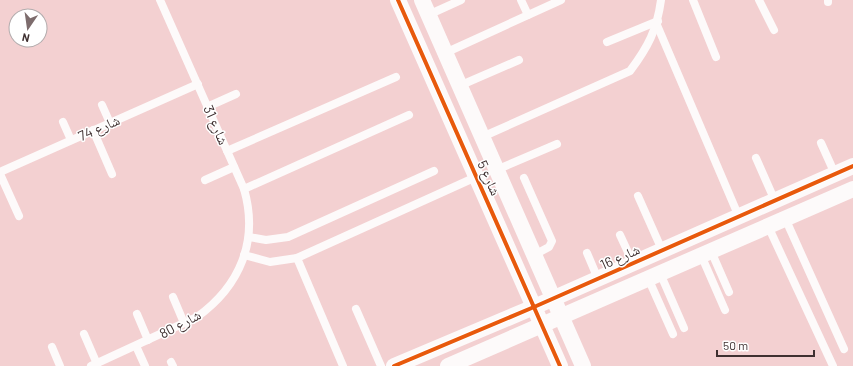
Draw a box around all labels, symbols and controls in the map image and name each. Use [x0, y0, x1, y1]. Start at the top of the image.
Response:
north arrow [8, 8, 48, 48]
text: N [21, 31, 31, 45]
street label: شارع 31 [198, 102, 233, 148]
street label: شارع 74 [75, 111, 123, 146]
street label: شارع 5 [472, 158, 505, 199]
street label: شارع 16 [597, 240, 643, 275]
street label: شارع 80 [156, 306, 204, 343]
scale bar [717, 332, 814, 358]
text: 50 m [723, 338, 748, 352]

